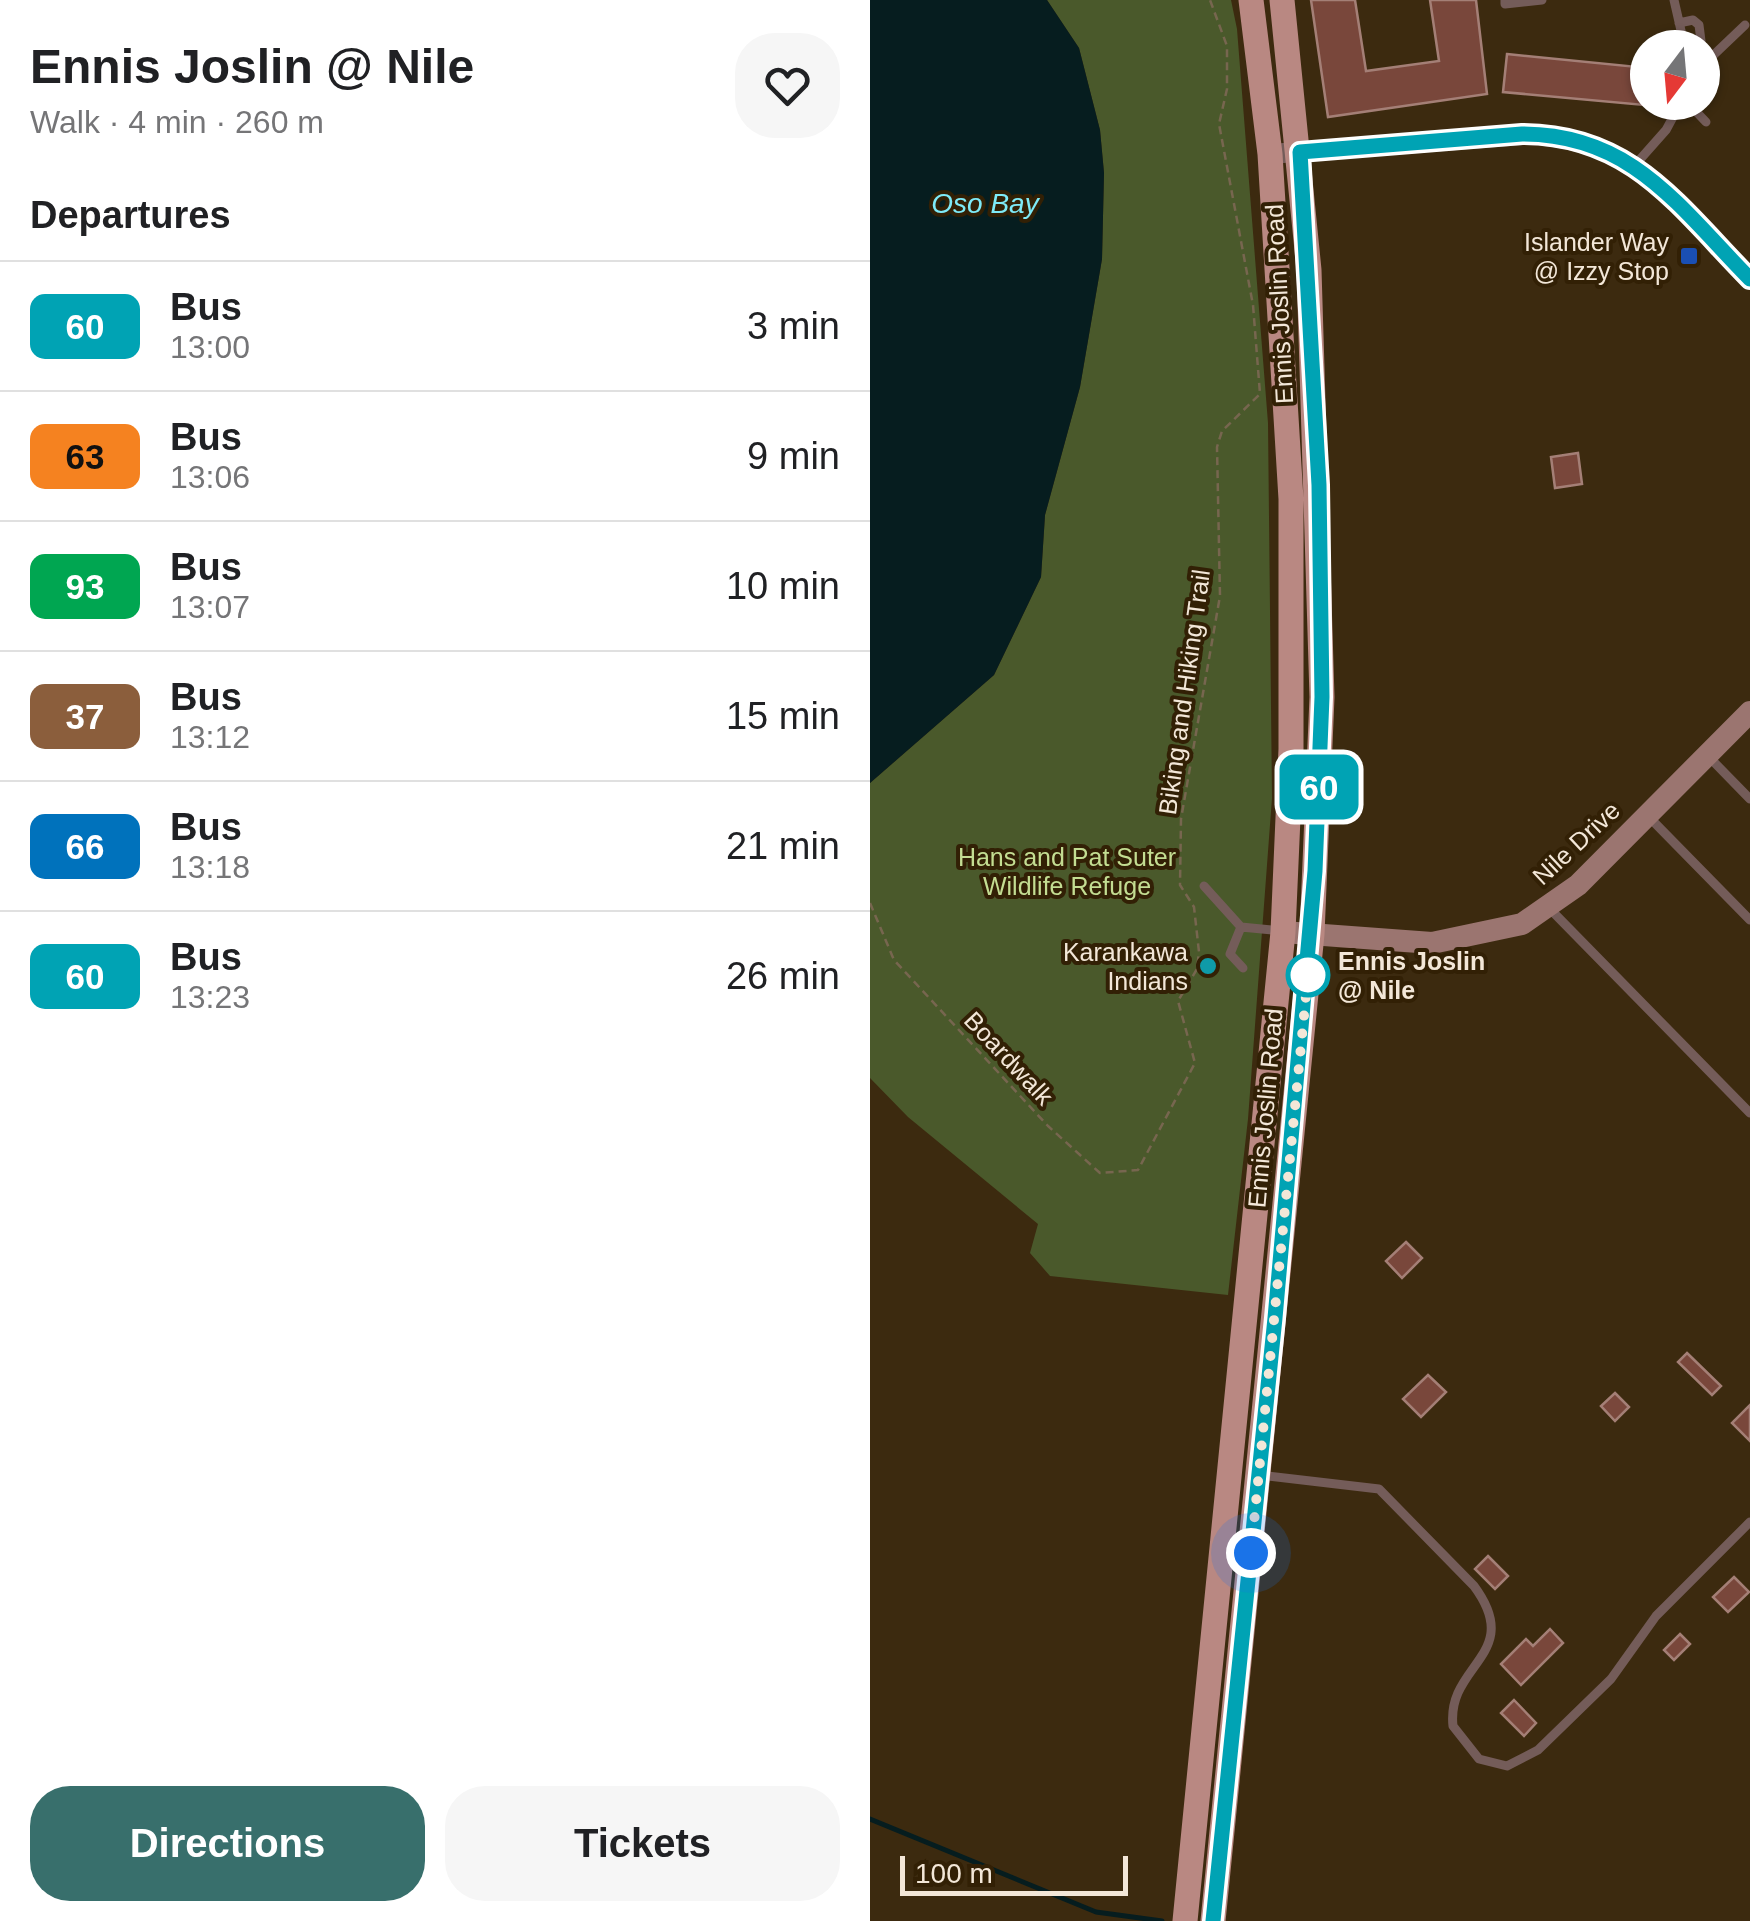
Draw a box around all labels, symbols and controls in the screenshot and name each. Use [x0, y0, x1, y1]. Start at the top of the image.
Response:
north arrow [1630, 30, 1720, 120]
map controls [1630, 30, 1720, 120]
button: heart [735, 33, 840, 138]
text: Ennis Joslin @ Nile [30, 40, 474, 93]
text: Walk · 4 min · 260 m [30, 104, 324, 140]
water label: Oso Bay [931, 188, 1041, 219]
text: Departures [30, 194, 231, 236]
street label: Ennis Joslin Road [1260, 203, 1298, 405]
place label: Islander Way @ Izzy Stop [1524, 228, 1669, 285]
marker: Islander Way @ Izzy Stop [1678, 245, 1700, 267]
text: Bus [170, 286, 242, 328]
text: 3 min [747, 305, 840, 347]
text: 60 [66, 307, 104, 346]
text: 13:00 [170, 329, 250, 365]
text: Bus [170, 416, 242, 458]
text: 9 min [747, 435, 840, 477]
text: 63 [66, 437, 104, 476]
text: 13:06 [170, 459, 250, 495]
text: Bus [170, 546, 242, 588]
text: 10 min [726, 565, 840, 607]
text: 93 [66, 567, 104, 606]
street label: Biking and Hiking Trail [1153, 568, 1215, 816]
text: 13:07 [170, 589, 250, 625]
text: Bus [170, 676, 242, 718]
text: 15 min [726, 695, 840, 737]
text: 37 [66, 697, 104, 736]
text: 13:12 [170, 719, 250, 755]
line badge: 60 [1274, 754, 1364, 820]
text: 60 [1300, 768, 1338, 807]
street label: Nile Drive [1527, 796, 1625, 890]
text: Bus [170, 806, 242, 848]
text: 21 min [726, 825, 840, 867]
text: 66 [66, 827, 104, 866]
park label: Hans and Pat Suter Wildlife Refuge [958, 843, 1176, 900]
text: 13:18 [170, 849, 250, 885]
text: Bus [170, 936, 242, 978]
place label: Karankawa Indians [1063, 938, 1188, 995]
place label: Ennis Joslin @ Nile [1338, 947, 1485, 1004]
marker: Ennis Joslin @ Nile [1287, 954, 1329, 996]
text: 26 min [726, 955, 840, 997]
marker: Karankawa Indians [1197, 955, 1219, 977]
text: 60 [66, 957, 104, 996]
text: 13:23 [170, 979, 250, 1015]
street label: Boardwalk [959, 1006, 1059, 1111]
street label: Ennis Joslin Road [1242, 1007, 1288, 1209]
your location [1226, 1528, 1276, 1578]
button: Directions [30, 1786, 425, 1901]
button: Tickets [445, 1786, 840, 1901]
scale bar [900, 1851, 1128, 1896]
text: 100 m [915, 1858, 993, 1889]

